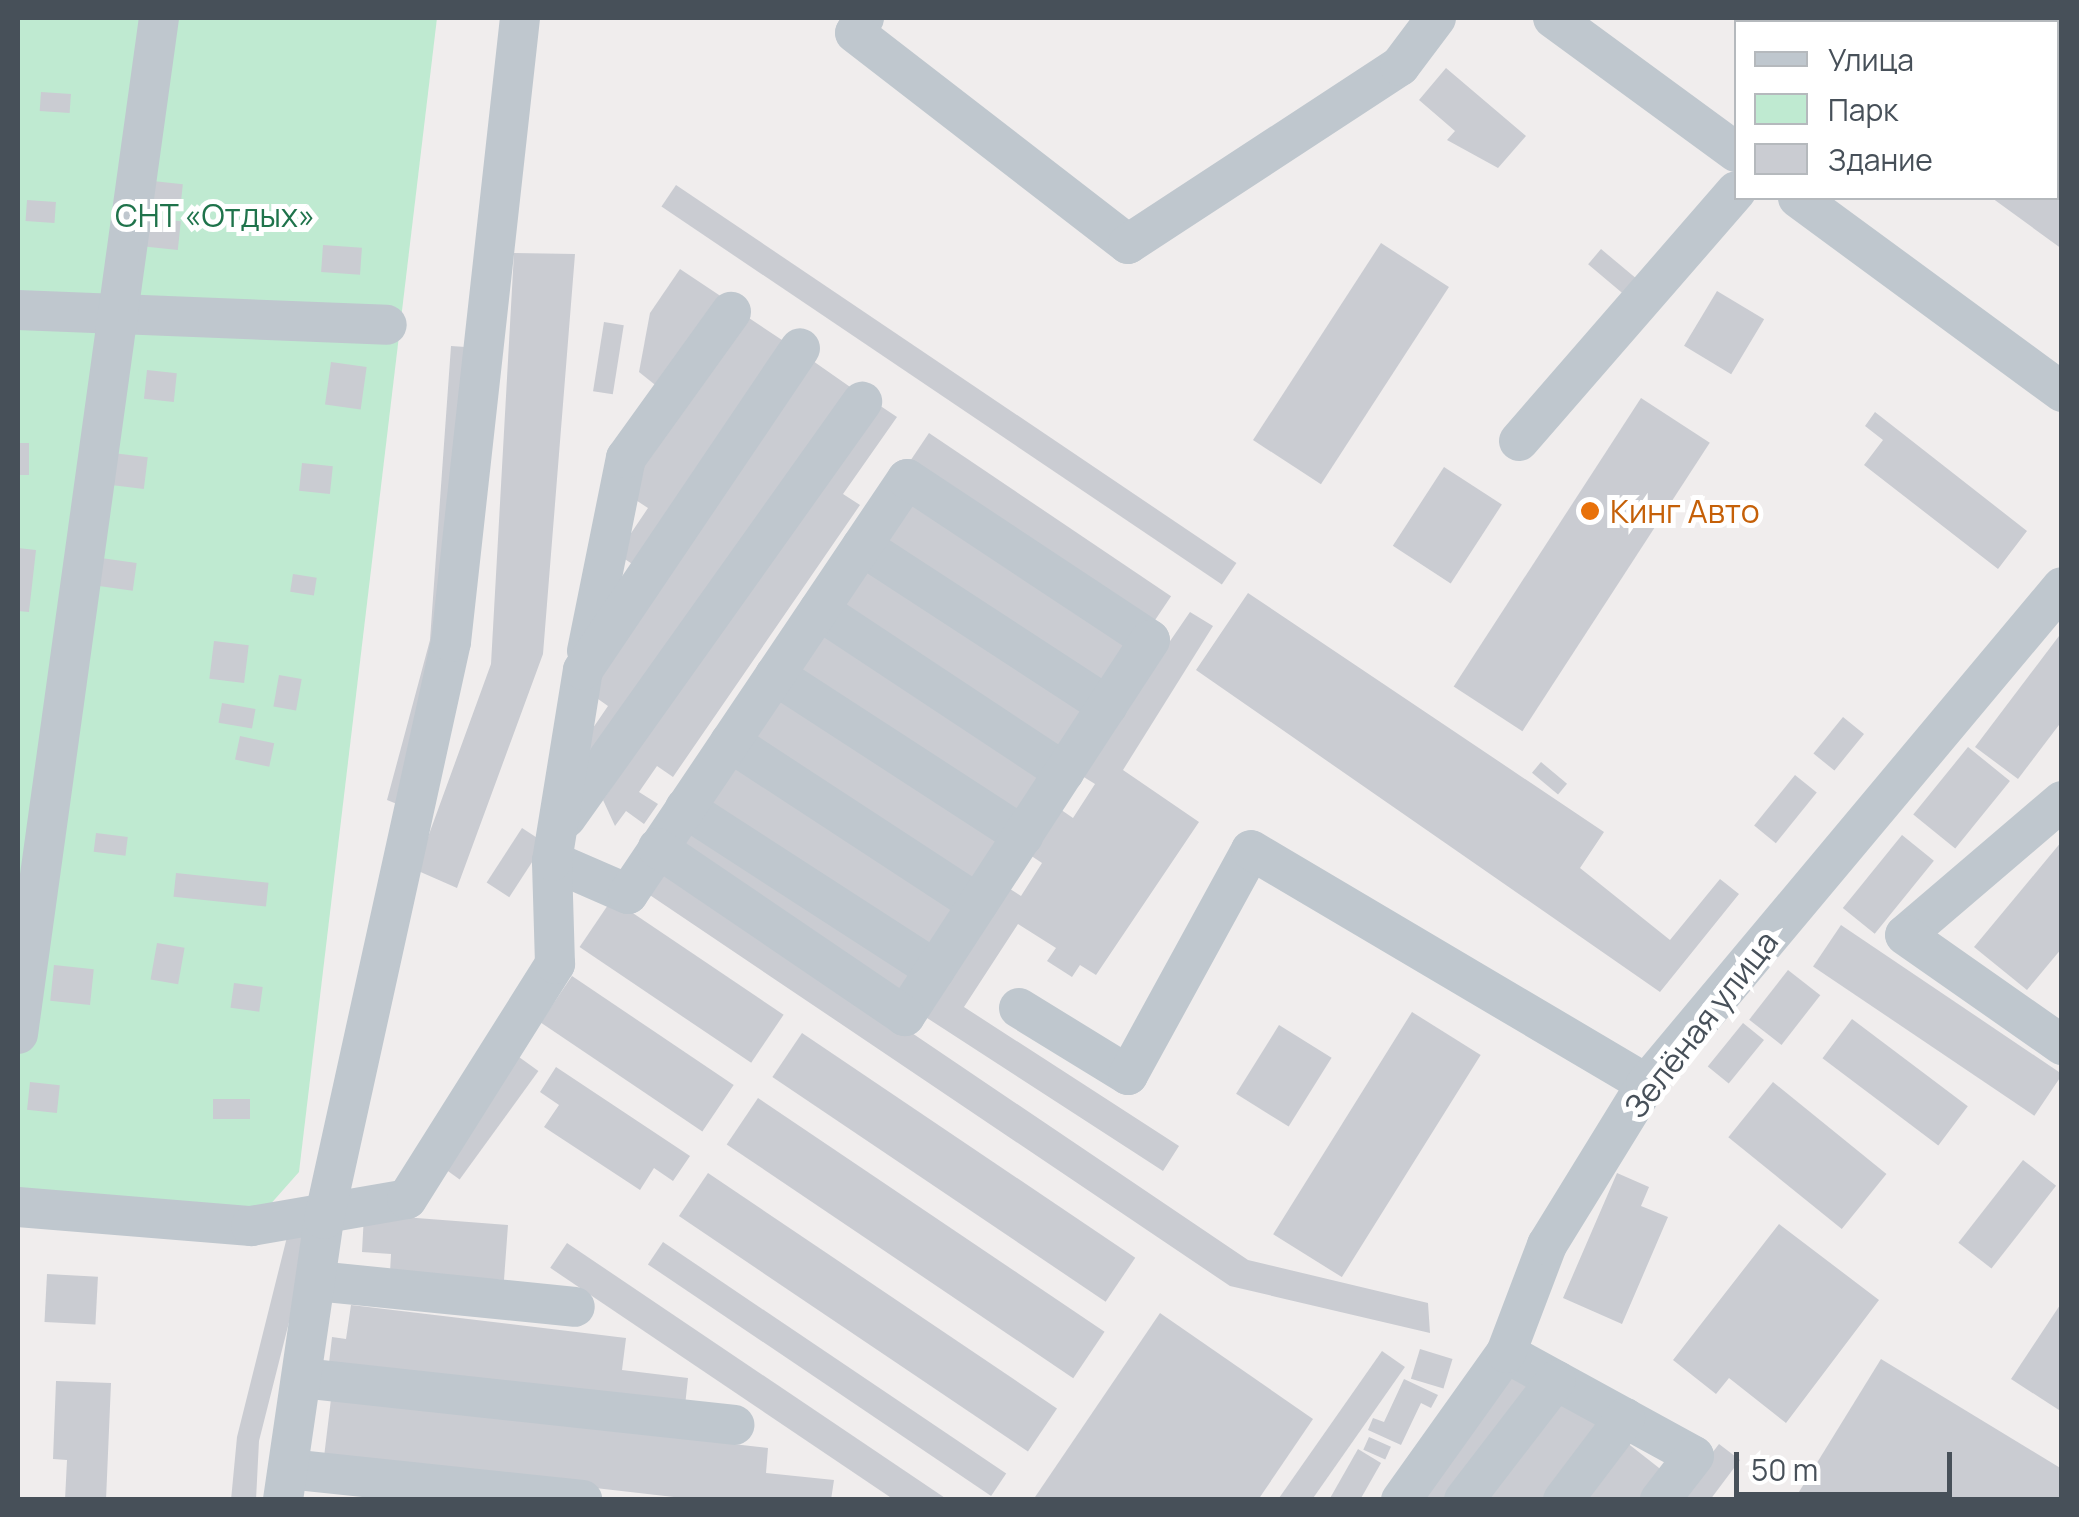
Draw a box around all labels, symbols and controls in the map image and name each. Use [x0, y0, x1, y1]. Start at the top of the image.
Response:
legend [1734, 20, 2059, 200]
text: Улица [1828, 39, 1914, 80]
text: Парк [1828, 89, 1898, 130]
text: Здание [1828, 139, 1933, 180]
park label: СНТ «Отдых» [114, 196, 316, 234]
place label: Кинг Авто [1610, 492, 1760, 530]
marker: Кинг Авто [1579, 500, 1601, 522]
street label: Зелёная улица [1616, 923, 1786, 1125]
scale bar [1739, 1432, 1956, 1494]
text: 50 m [1751, 1449, 1818, 1490]

